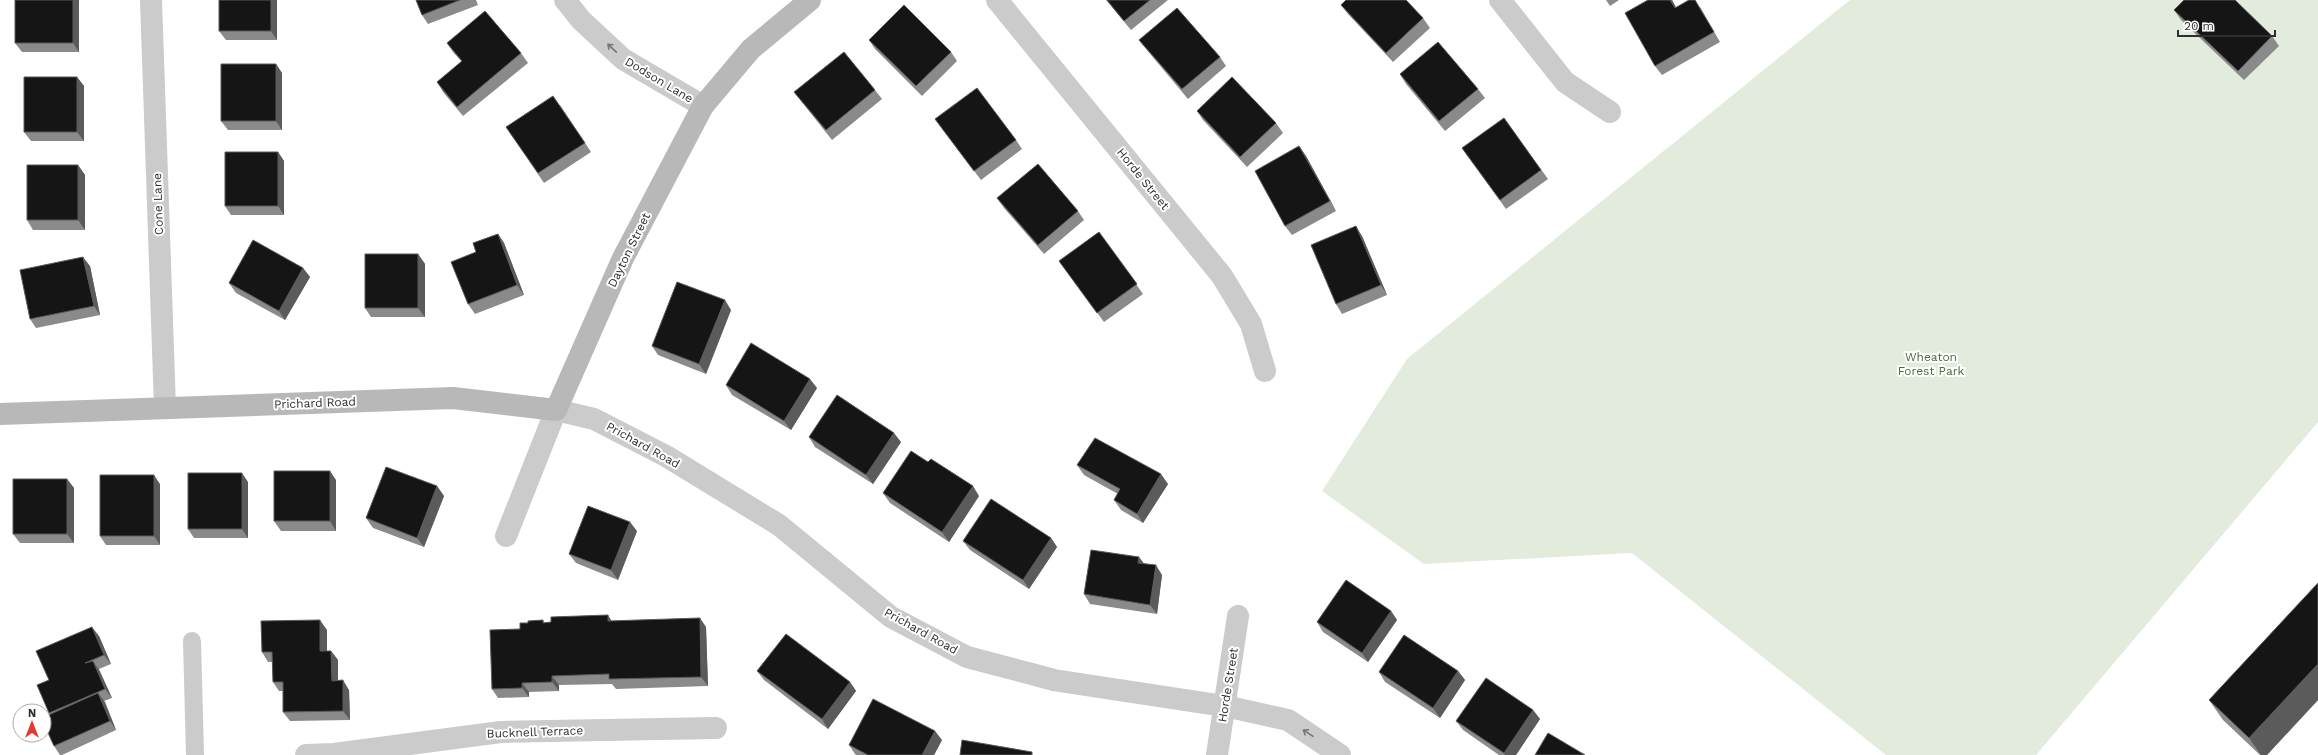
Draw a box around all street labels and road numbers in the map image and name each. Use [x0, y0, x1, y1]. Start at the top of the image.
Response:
street label: Dodson Lane [623, 54, 696, 106]
street label: Horde Street [1114, 145, 1172, 213]
street label: Cone Lane [150, 173, 166, 235]
street label: Dayton Street [605, 210, 653, 290]
street label: Prichard Road [274, 395, 356, 411]
street label: Prichard Road [604, 419, 682, 471]
street label: Prichard Road [882, 605, 960, 657]
street label: Horde Street [1215, 647, 1241, 723]
street label: Bucknell Terrace [486, 723, 584, 741]

